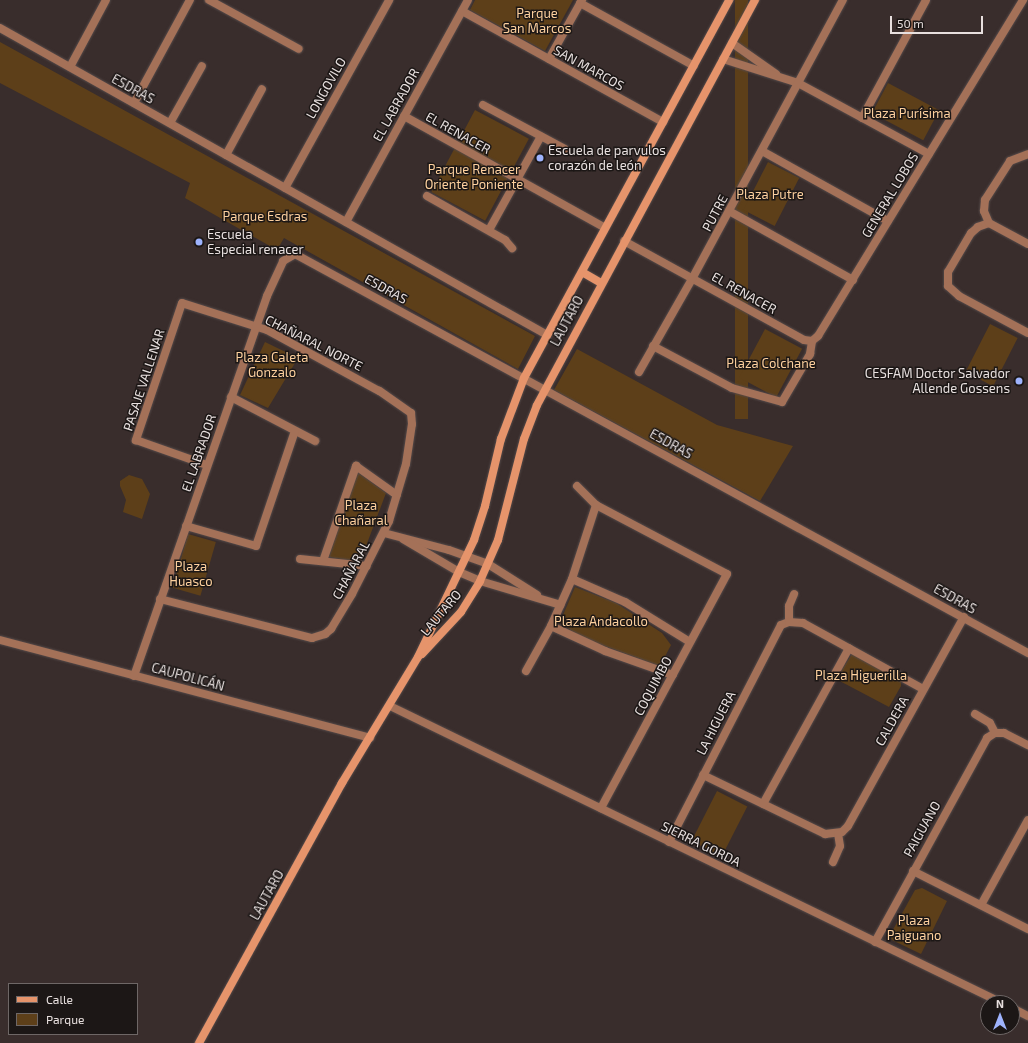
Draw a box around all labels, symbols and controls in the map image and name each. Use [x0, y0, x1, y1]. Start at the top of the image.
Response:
park label: Parque San Marcos [503, 6, 571, 37]
scale bar [892, 8, 985, 34]
text: 50 m [897, 16, 924, 30]
street label: SAN MARCOS [551, 42, 627, 94]
street label: LONGOVILO [303, 55, 349, 121]
street label: EL LABRADOR [370, 66, 422, 144]
street label: ESDRAS [109, 71, 157, 107]
park label: Plaza Purísima [863, 105, 951, 121]
street label: EL RENACER [423, 109, 493, 157]
place label: Escuela de parvulos corazón de león [548, 143, 666, 174]
street label: GENERAL LOBOS [858, 150, 922, 240]
marker: Escuela de parvulos corazón de león [535, 153, 545, 163]
park label: Parque Renacer Oriente Poniente [425, 162, 523, 193]
park label: Plaza Putre [736, 186, 804, 202]
street label: PUTRE [699, 192, 731, 234]
park label: Parque Esdras [223, 208, 307, 224]
place label: Escuela Especial renacer [207, 227, 304, 258]
marker: Escuela Especial renacer [194, 237, 204, 247]
street label: EL RENACER [709, 269, 779, 317]
street label: ESDRAS [362, 271, 410, 307]
street label: LAUTARO [547, 293, 587, 349]
street label: CHAÑARAL NORTE [262, 312, 366, 374]
street label: PASAJE VALLENAR [120, 327, 168, 433]
park label: Plaza Caleta Gonzalo [236, 350, 308, 381]
park label: Plaza Colchane [726, 355, 816, 371]
place label: CESFAM Doctor Salvador Allende Gossens [864, 366, 1010, 397]
marker: CESFAM Doctor Salvador Allende Gossens [1013, 375, 1025, 387]
street label: EL LABRADOR [178, 412, 220, 494]
street label: ESDRAS [647, 426, 695, 462]
park label: Plaza Chañaral [334, 498, 388, 529]
street label: CHAÑARAL [329, 538, 373, 602]
park label: Plaza Huasco [169, 559, 213, 590]
street label: ESDRAS [931, 581, 979, 617]
street label: LAUTARO [417, 587, 465, 639]
park label: Plaza Andacollo [554, 613, 648, 629]
street label: COQUIMBO [631, 654, 675, 718]
street label: CAUPOLICÁN [150, 660, 226, 694]
park label: Plaza Higuerilla [815, 667, 907, 683]
street label: LA HIGUERA [693, 688, 739, 758]
street label: CALDERA [872, 694, 912, 748]
street label: PAIGUANO [900, 798, 944, 860]
street label: SIERRA GORDA [659, 818, 743, 870]
street label: LAUTARO [247, 867, 287, 923]
park label: Plaza Paiguano [887, 913, 941, 944]
legend [8, 983, 138, 1035]
text: Calle [46, 992, 73, 1006]
north arrow [980, 995, 1020, 1035]
text: N [996, 997, 1004, 1010]
text: Parque [46, 1012, 84, 1026]

